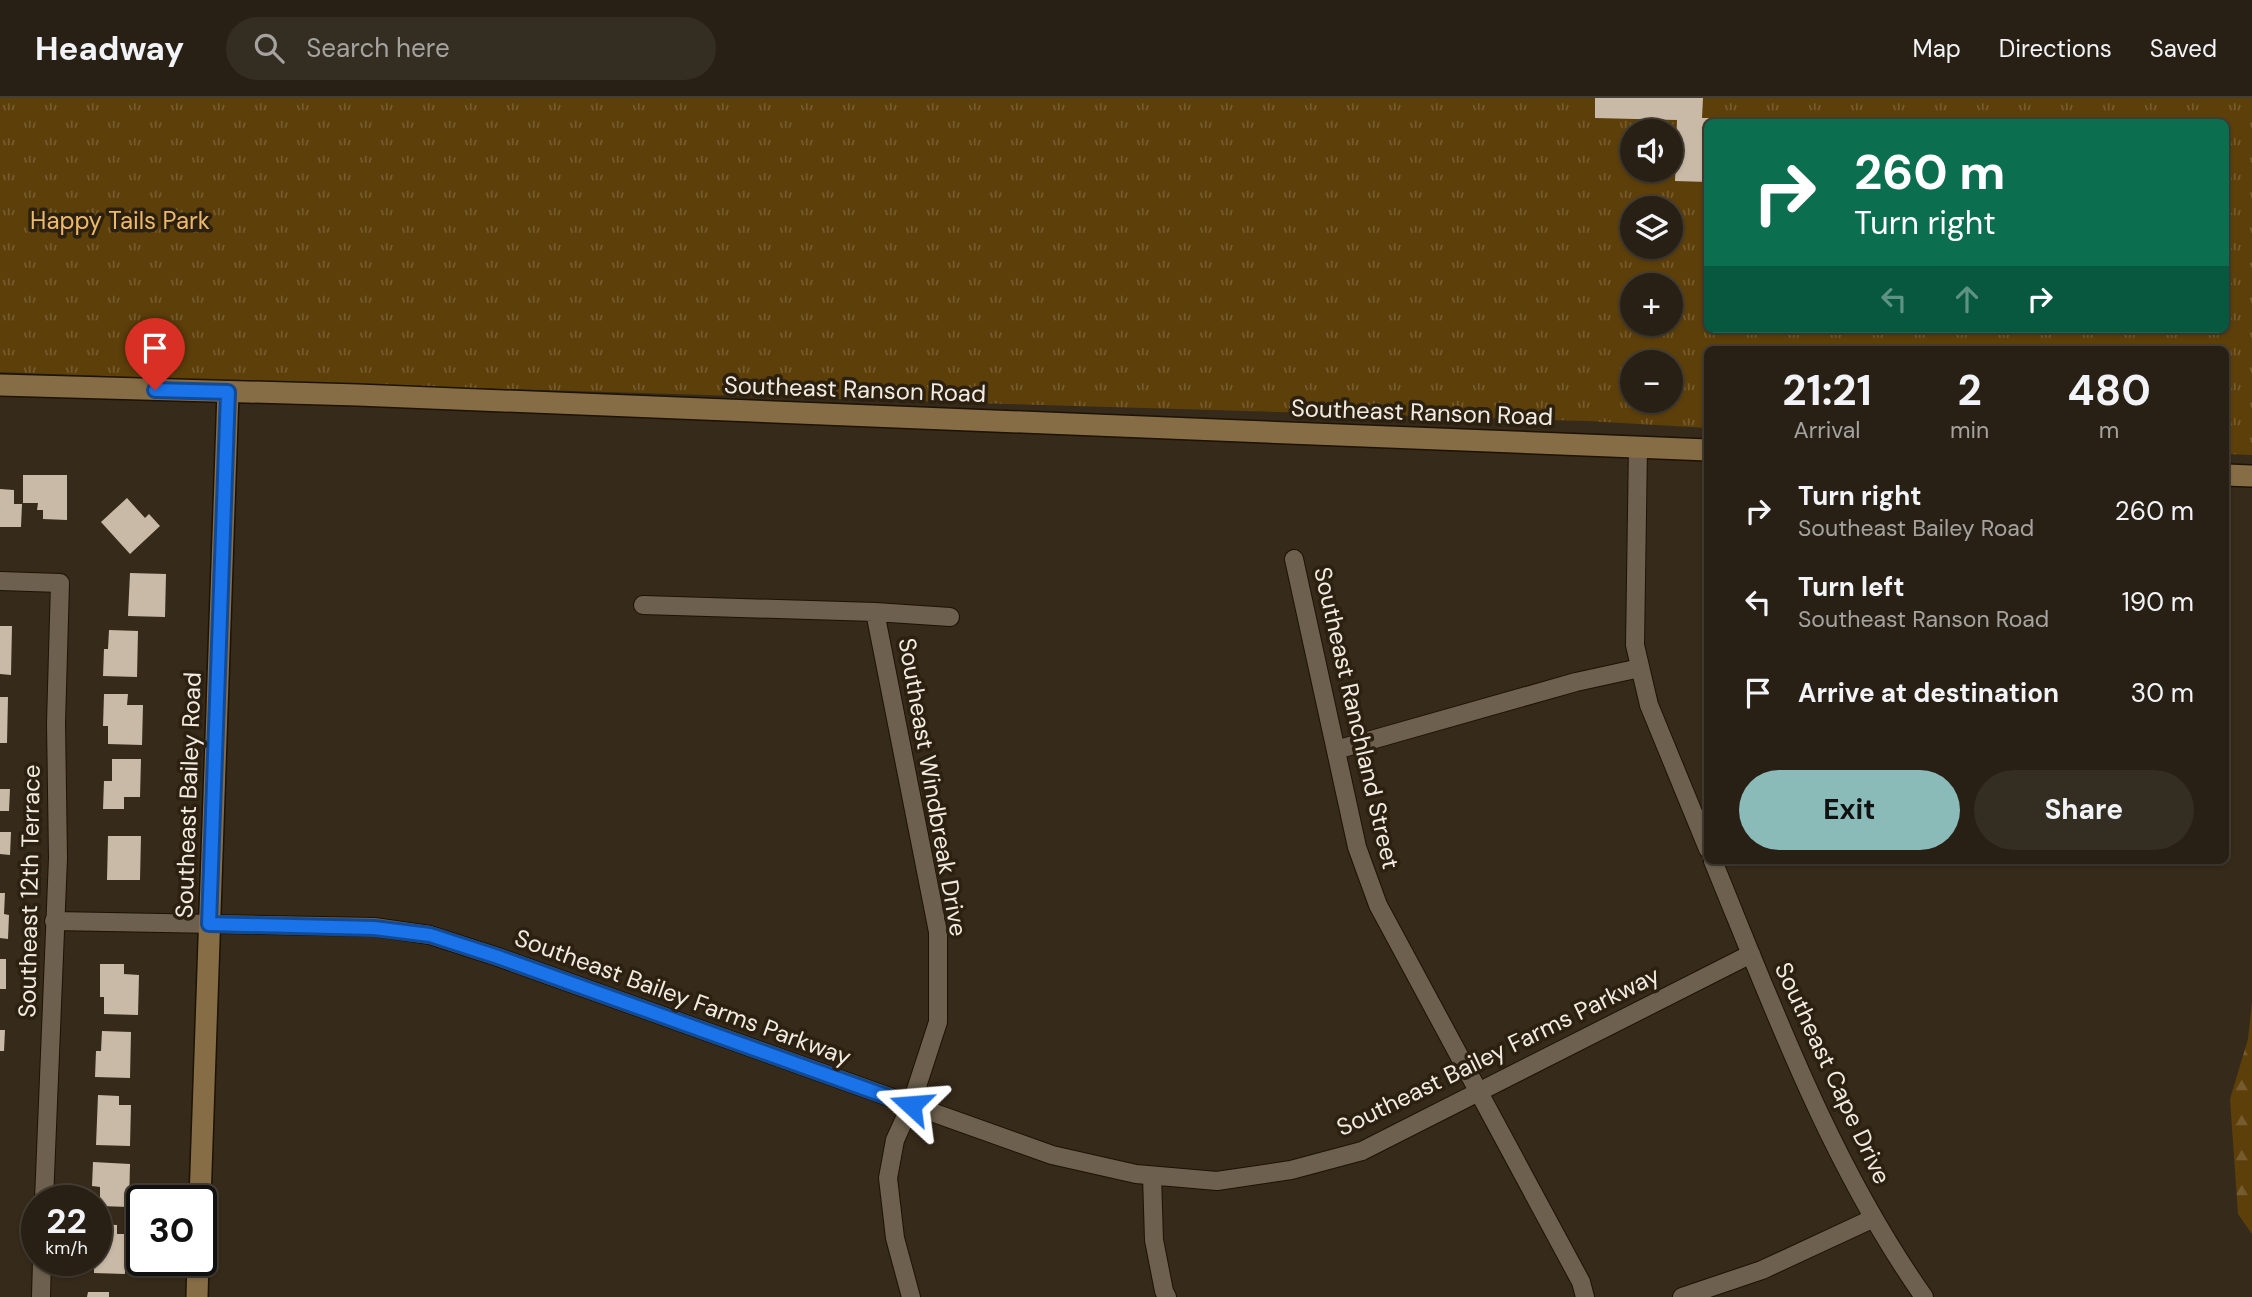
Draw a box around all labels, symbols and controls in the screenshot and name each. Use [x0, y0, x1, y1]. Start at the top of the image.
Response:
search box [226, 17, 716, 80]
text: Headway [35, 27, 184, 70]
icon: search [250, 29, 288, 67]
text: Search here [306, 31, 450, 65]
text: Map [1913, 33, 1961, 64]
text: Directions [1999, 33, 2112, 64]
text: Saved [2150, 33, 2217, 64]
map controls [1620, 119, 1683, 413]
button: sound [1620, 119, 1683, 182]
text: 260 m [1854, 140, 2005, 204]
icon: right [1739, 147, 1830, 238]
button: layers [1620, 196, 1683, 259]
text: Turn right [1854, 202, 1996, 244]
park label: Happy Tails Park [30, 205, 210, 236]
button: + [1620, 273, 1683, 336]
icon: left [1875, 280, 1913, 318]
icon: ahead [1948, 280, 1986, 318]
icon: right [2021, 280, 2059, 318]
pin [125, 318, 185, 390]
icon: arrive [136, 329, 174, 367]
button: − [1620, 350, 1683, 413]
text: 21:21 [1782, 363, 1872, 418]
text: 2 [1957, 363, 1982, 418]
text: 480 [2067, 363, 2151, 418]
street label: Southeast Ranson Road [723, 369, 987, 409]
street label: Southeast Ranson Road [1290, 392, 1554, 432]
text: Arrival [1794, 415, 1861, 445]
text: min [1950, 415, 1989, 445]
text: m [2099, 415, 2119, 445]
text: Turn right [1798, 479, 1922, 513]
icon: right [1739, 492, 1777, 530]
text: 260 m [2115, 494, 2194, 528]
text: Southeast Bailey Road [1798, 513, 2034, 543]
street label: Southeast Ranchland Street [1307, 564, 1407, 872]
text: Turn left [1798, 570, 1905, 604]
icon: left [1739, 583, 1777, 621]
text: 190 m [2122, 585, 2194, 619]
text: Southeast Ranson Road [1798, 604, 2049, 634]
street label: Southeast Windbreak Drive [891, 635, 975, 939]
street label: Southeast Bailey Road [168, 671, 208, 919]
icon: arrive [1739, 674, 1777, 712]
text: Arrive at destination [1798, 676, 2059, 710]
text: 30 m [2131, 676, 2194, 710]
street label: Southeast 12th Terrace [11, 764, 47, 1018]
button: Exit [1739, 770, 1960, 850]
button: Share [1974, 770, 2194, 850]
street label: Southeast Bailey Farms Parkway [511, 922, 855, 1072]
street label: Southeast Cape Drive [1768, 957, 1898, 1189]
street label: Southeast Bailey Farms Parkway [1331, 959, 1665, 1143]
position arrow [874, 1068, 948, 1142]
speed limit sign: 30 [126, 1185, 217, 1276]
text: 22 [46, 1198, 87, 1244]
text: km/h [45, 1236, 88, 1260]

